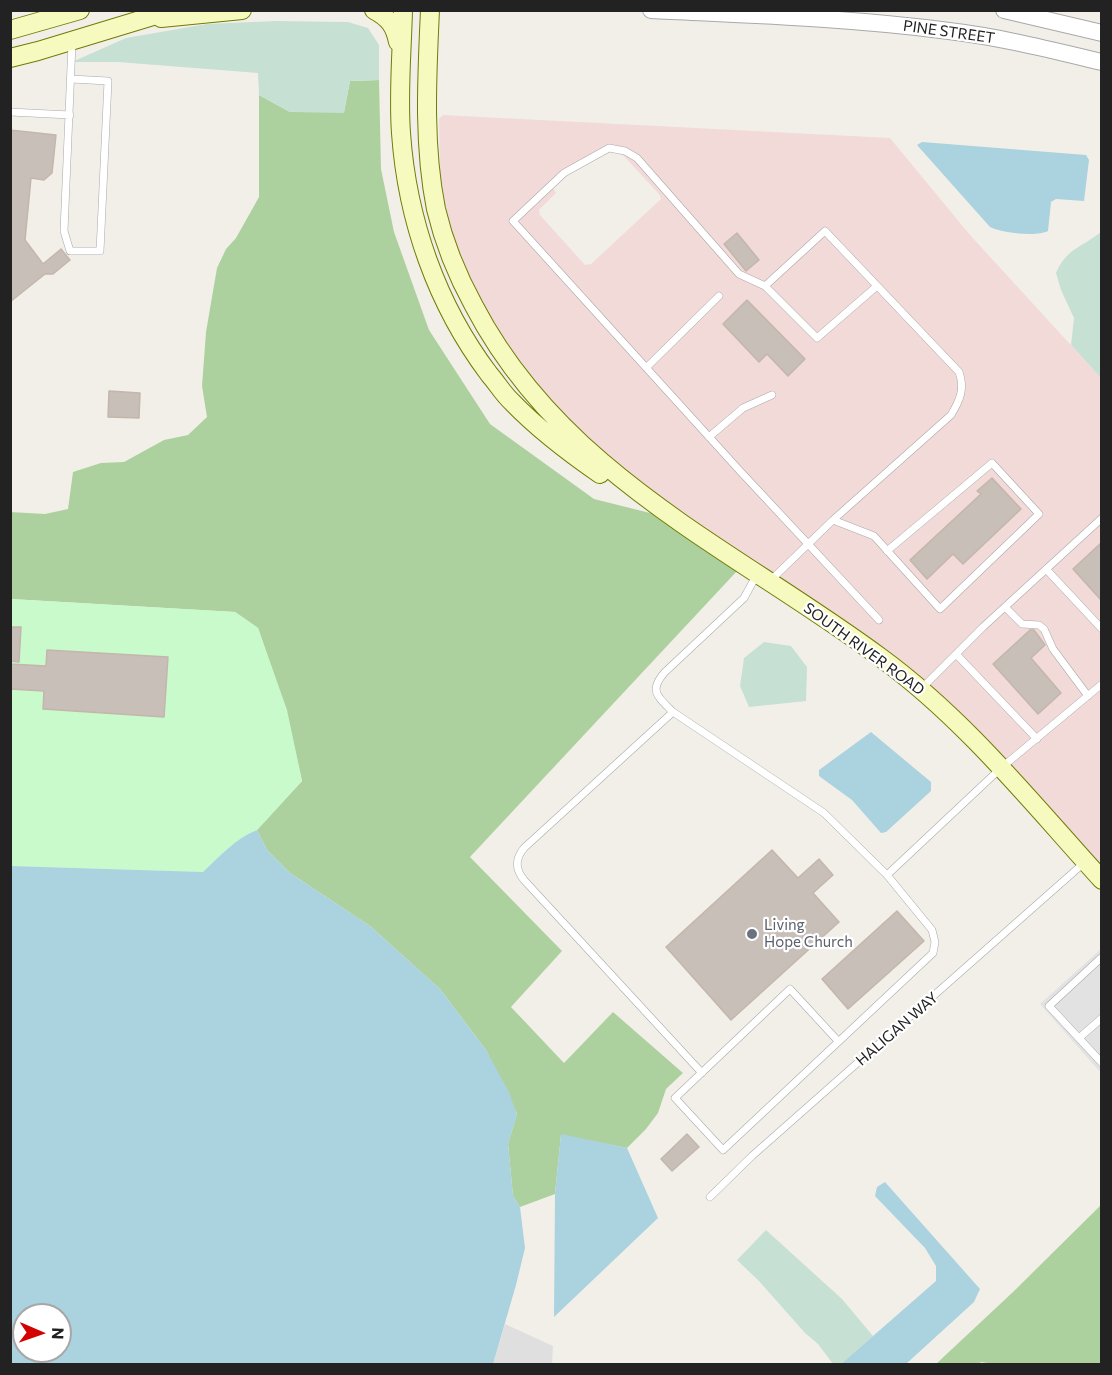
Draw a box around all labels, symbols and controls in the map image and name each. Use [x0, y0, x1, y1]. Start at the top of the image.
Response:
street label: PINE STREET [902, 17, 996, 47]
street label: SOUTH RIVER ROAD [800, 599, 928, 699]
place label: Living Hope Church [764, 916, 853, 951]
marker: Living Hope Church [745, 927, 759, 941]
street label: HALIGAN WAY [852, 988, 942, 1070]
north arrow [12, 1303, 72, 1363]
text: N [49, 1327, 68, 1340]

